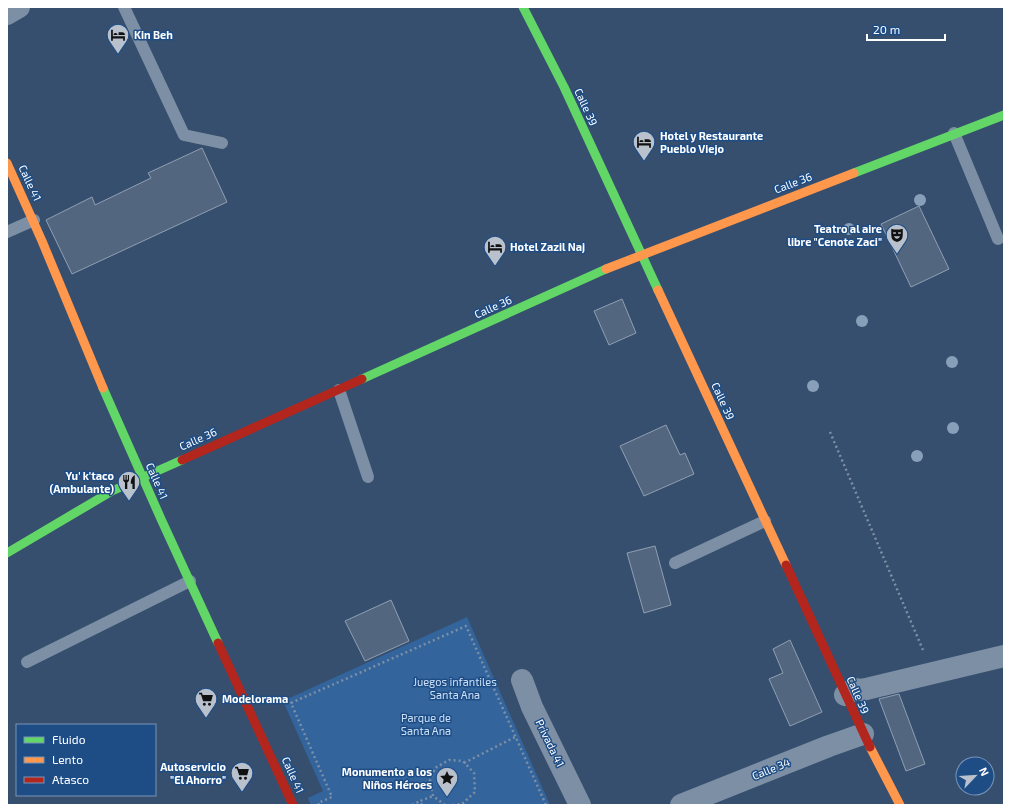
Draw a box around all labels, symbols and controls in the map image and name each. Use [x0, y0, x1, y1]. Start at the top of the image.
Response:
scale bar [867, 16, 945, 42]
hotel icon: Kin Beh [105, 22, 131, 55]
text: 20 m [873, 22, 900, 36]
place label: Kin Beh [134, 28, 173, 41]
street label: Calle 39 [572, 86, 601, 127]
hotel icon: Hotel y Restaurante Pueblo Viejo [631, 129, 657, 162]
place label: Hotel y Restaurante Pueblo Viejo [660, 129, 763, 156]
street label: Calle 41 [16, 163, 44, 203]
street label: Calle 36 [772, 169, 814, 196]
place label: Teatro al aire libre "Cenote Zaci" [787, 222, 882, 248]
theatre icon: Teatro al aire libre "Cenote Zaci" [884, 222, 910, 255]
hotel icon: Hotel Zazil Naj [482, 234, 508, 267]
place label: Hotel Zazil Naj [510, 240, 585, 254]
street label: Calle 36 [472, 293, 514, 321]
street label: Calle 39 [709, 380, 738, 421]
street label: Calle 36 [177, 425, 219, 453]
street label: Calle 41 [144, 461, 171, 501]
place label: Yu' k'taco (Ambulante) [49, 469, 114, 495]
restaurant icon: Yu' k'taco (Ambulante) [116, 469, 142, 502]
street label: Calle 39 [844, 674, 872, 716]
park label: Juegos infantiles Santa Ana [413, 675, 497, 701]
supermarket icon: Modelorama [193, 686, 219, 719]
place label: Modelorama [222, 692, 288, 705]
park label: Parque de Santa Ana [401, 711, 451, 737]
street label: Privada 41 [533, 717, 568, 769]
legend [16, 724, 156, 796]
text: Fluido [52, 732, 86, 746]
text: Lento [52, 752, 83, 766]
street label: Calle 41 [280, 755, 307, 795]
street label: Calle 34 [750, 755, 792, 782]
north arrow [955, 756, 995, 796]
place label: Autoservicio "El Ahorro" [160, 760, 227, 786]
supermarket icon: Autoservicio "El Ahorro" [229, 760, 255, 793]
place label: Monumento a los Niños Héroes [342, 765, 432, 791]
place icon: Monumento a los Niños Héroes [434, 765, 460, 798]
text: N [977, 765, 992, 778]
text: Atasco [52, 772, 89, 786]

